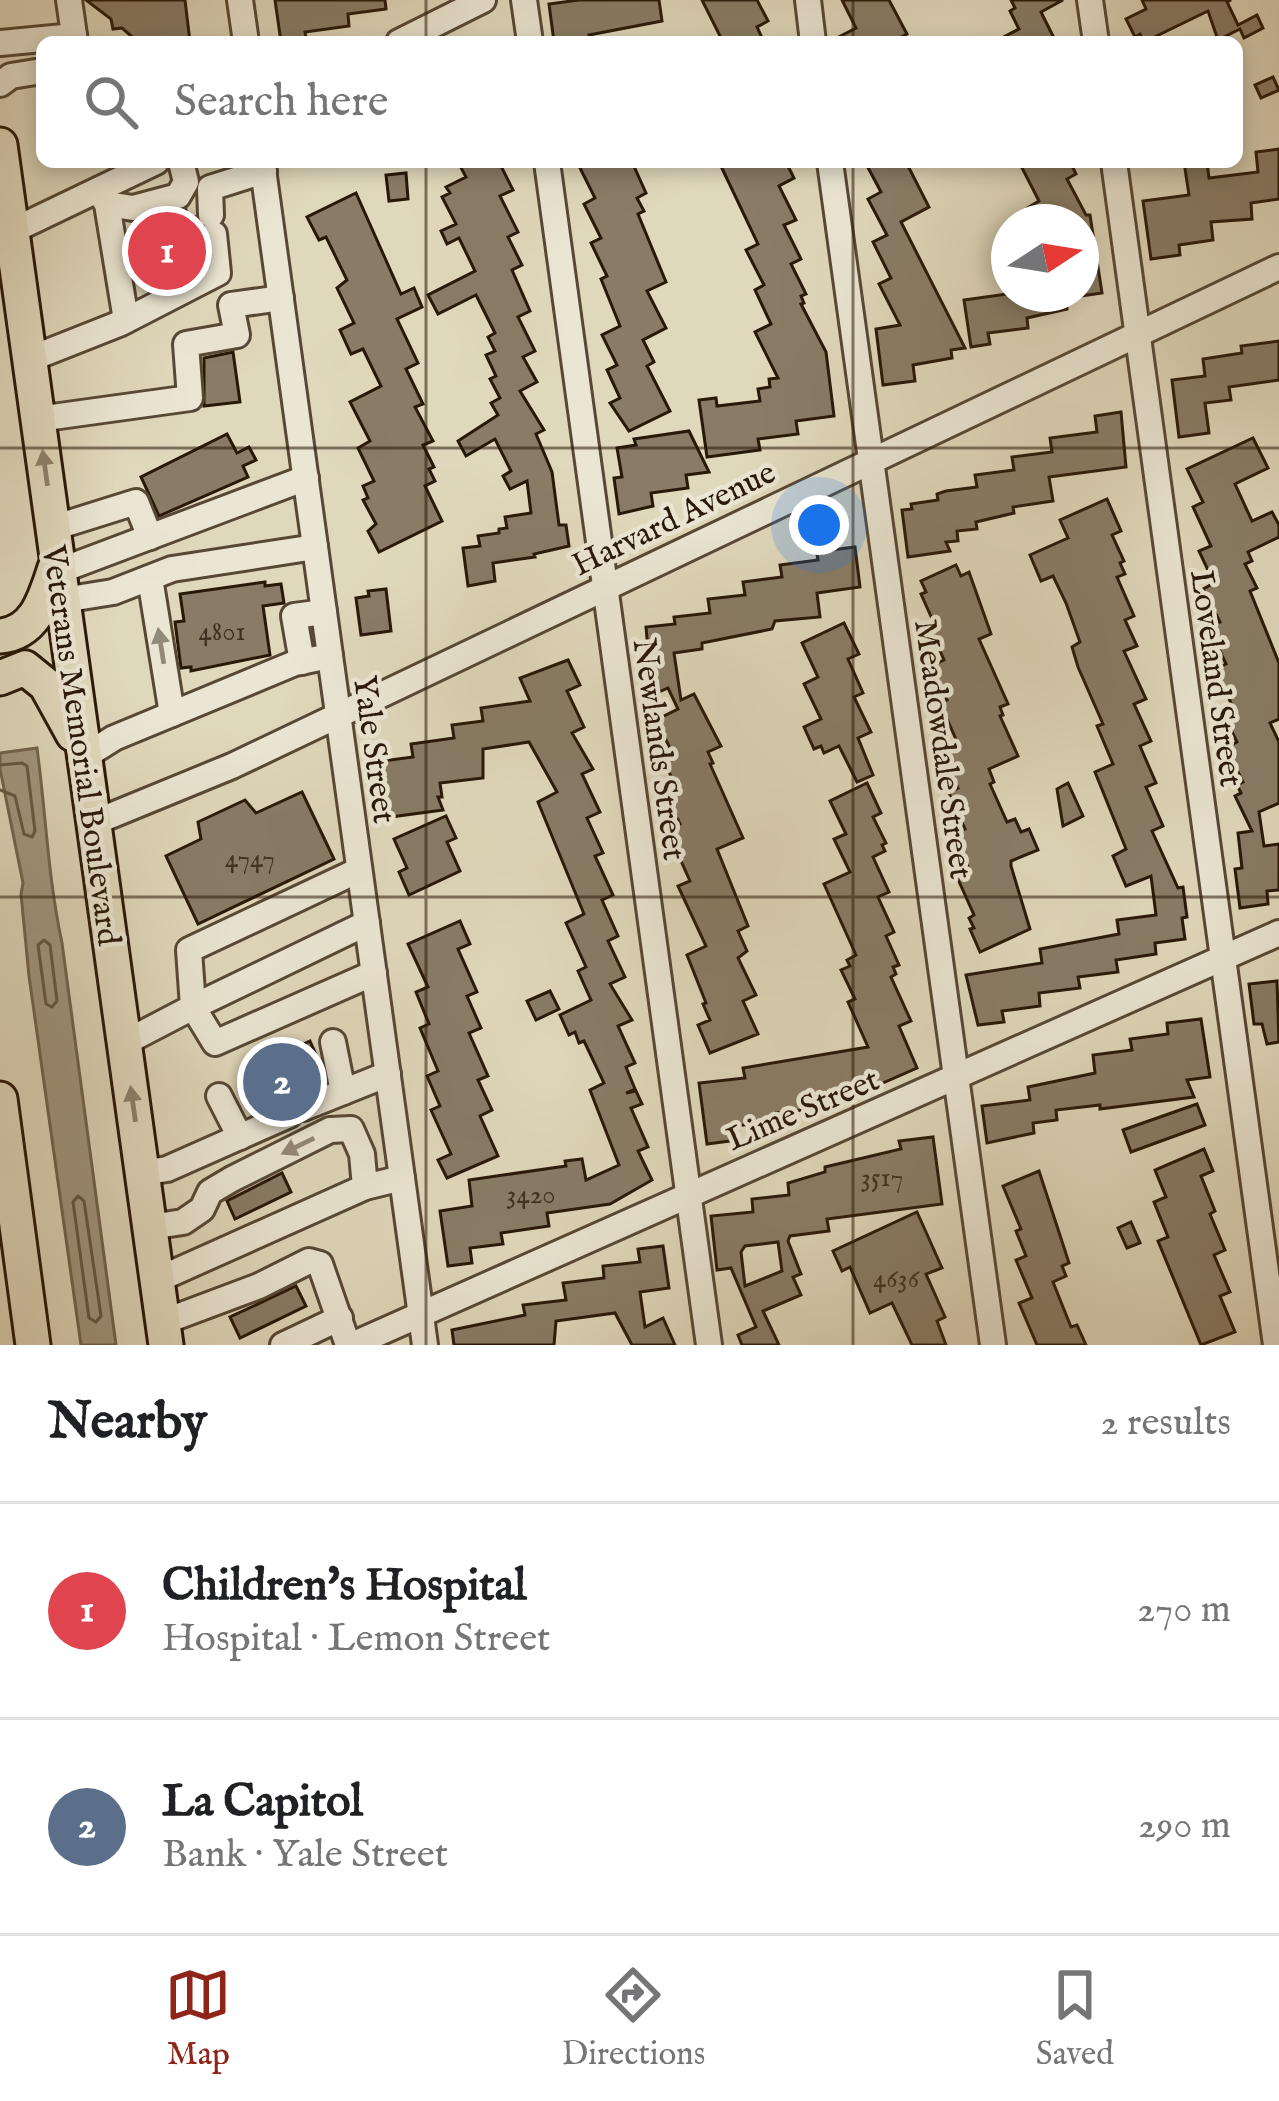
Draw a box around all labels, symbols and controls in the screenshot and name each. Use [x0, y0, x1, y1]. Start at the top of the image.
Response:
search box [36, 36, 1243, 168]
icon: search [78, 69, 144, 135]
text: Search here [174, 74, 388, 131]
north arrow [991, 204, 1099, 312]
pin: 1 [128, 206, 206, 296]
one-way arrow [35, 449, 54, 487]
street label: Harvard Avenue [566, 452, 783, 587]
your location [789, 495, 849, 555]
street label: Veterans Memorial Boulevard [31, 542, 129, 949]
street label: Loveland Street [1179, 567, 1251, 790]
house number: 4801 [199, 616, 245, 650]
street label: Meadowdale Street [903, 617, 981, 882]
one-way arrow [151, 627, 170, 664]
street label: Newlands Street [622, 636, 694, 863]
street label: Yale Street [342, 673, 404, 826]
house number: 4747 [225, 843, 275, 877]
pin: 2 [243, 1037, 321, 1127]
street label: Lime Street [720, 1060, 886, 1162]
one-way arrow [123, 1085, 142, 1123]
one-way arrow [281, 1135, 315, 1155]
house number: 3517 [861, 1162, 903, 1196]
house number: 3420 [506, 1179, 556, 1213]
house number: 4636 [873, 1263, 920, 1297]
text: Nearby [48, 1391, 207, 1456]
text: 2 results [1100, 1399, 1231, 1448]
text: Children's Hospital [162, 1558, 527, 1615]
text: 1 [80, 1586, 94, 1635]
text: 270 m [1137, 1586, 1231, 1635]
text: Hospital · Lemon Street [162, 1615, 550, 1664]
text: La Capitol [162, 1774, 363, 1831]
text: 2 [78, 1802, 96, 1851]
text: 290 m [1138, 1802, 1231, 1851]
text: Bank · Yale Street [162, 1831, 448, 1880]
tab: Map [165, 1962, 231, 2076]
tab: Directions [562, 1962, 705, 2076]
tab: Saved [1036, 1962, 1114, 2076]

